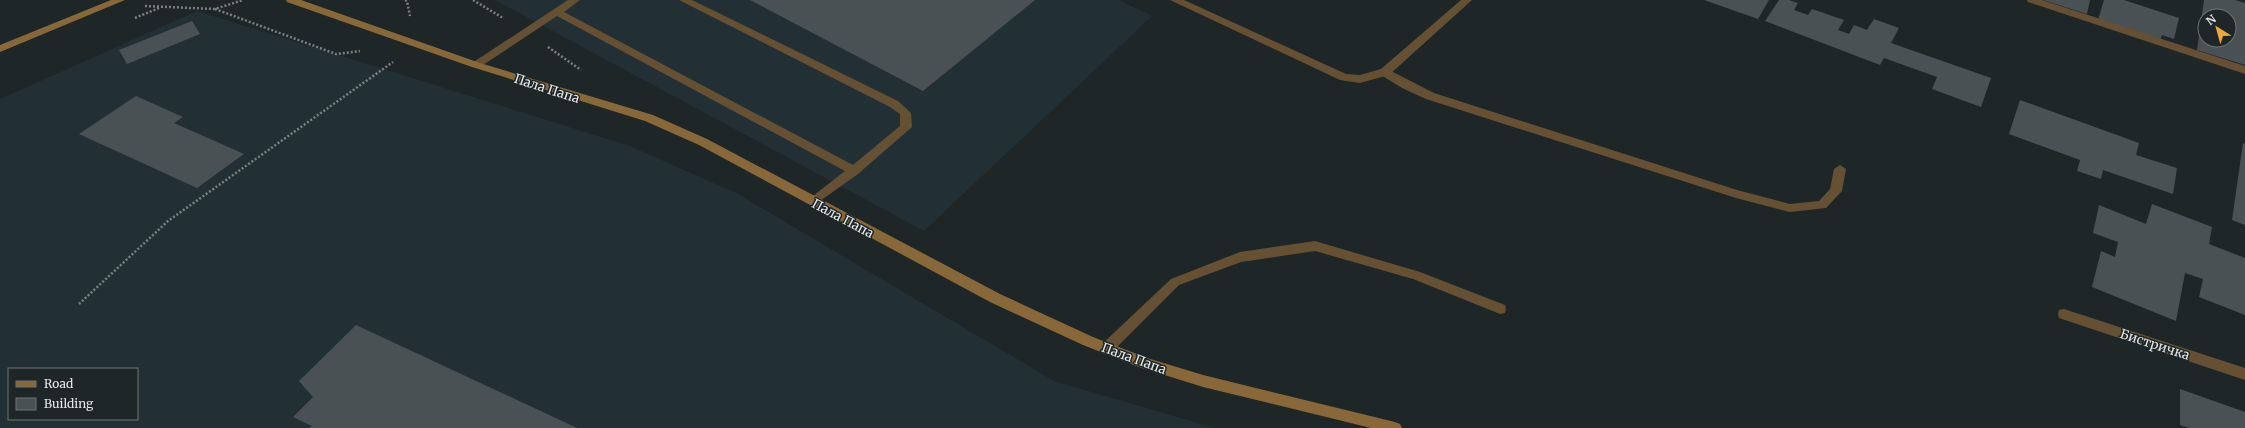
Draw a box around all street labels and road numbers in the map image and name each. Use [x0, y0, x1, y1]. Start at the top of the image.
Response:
street label: Пала Папа [512, 70, 582, 107]
street label: Пала Папа [809, 195, 877, 242]
street label: Бистричка [2118, 325, 2192, 364]
street label: Пала Папа [1099, 339, 1169, 378]

